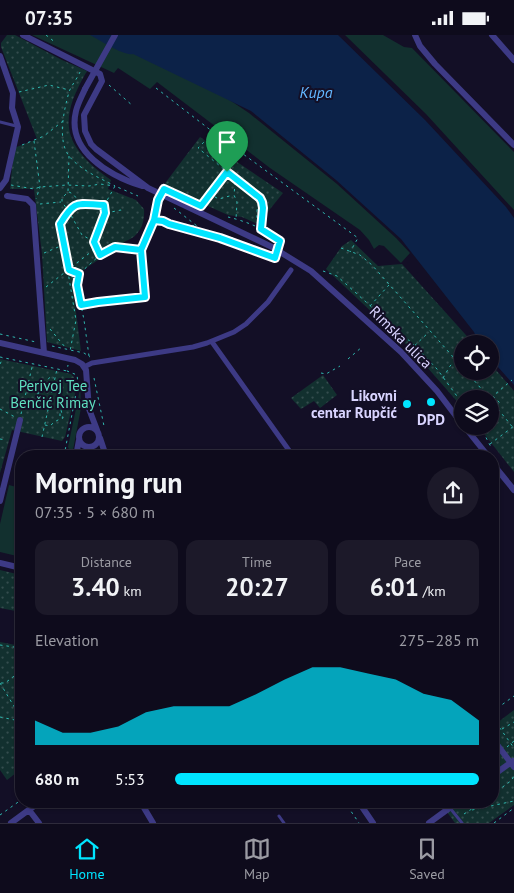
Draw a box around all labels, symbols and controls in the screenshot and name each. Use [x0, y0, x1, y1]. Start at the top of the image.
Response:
text: 07:35 [25, 6, 73, 30]
water label: Kupa [300, 82, 333, 102]
pin [206, 121, 248, 172]
icon: arrive [213, 128, 241, 156]
street label: Rimska ulica [366, 302, 436, 372]
map controls [454, 335, 499, 435]
button: locate [454, 335, 499, 380]
park label: Perivoj Tee Benčić Rimay [10, 376, 96, 412]
place label: Likovni centar Rupčić [311, 386, 398, 422]
button: layers [454, 390, 499, 435]
marker: DPD [425, 396, 437, 408]
marker: Likovni centar Rupčić [401, 398, 413, 410]
place label: DPD [417, 410, 445, 429]
text: Morning run [35, 464, 183, 501]
button: share [427, 467, 479, 519]
text: 07:35 · 5 × 680 m [35, 502, 155, 522]
text: Distance [81, 553, 132, 571]
text: Time [242, 553, 272, 571]
text: Pace [394, 553, 421, 571]
text: 3.40 [71, 571, 120, 603]
text: 20:27 [225, 571, 289, 603]
text: 6:01 [370, 571, 419, 603]
text: km [120, 582, 142, 600]
text: /km [419, 582, 446, 600]
text: Elevation [35, 630, 99, 650]
text: 275–285 m [399, 630, 479, 650]
text: 680 m [35, 769, 79, 789]
text: 5:53 [115, 769, 145, 789]
tab: Home [69, 835, 105, 883]
tab: Map [243, 835, 271, 883]
tab: Saved [409, 835, 445, 883]

